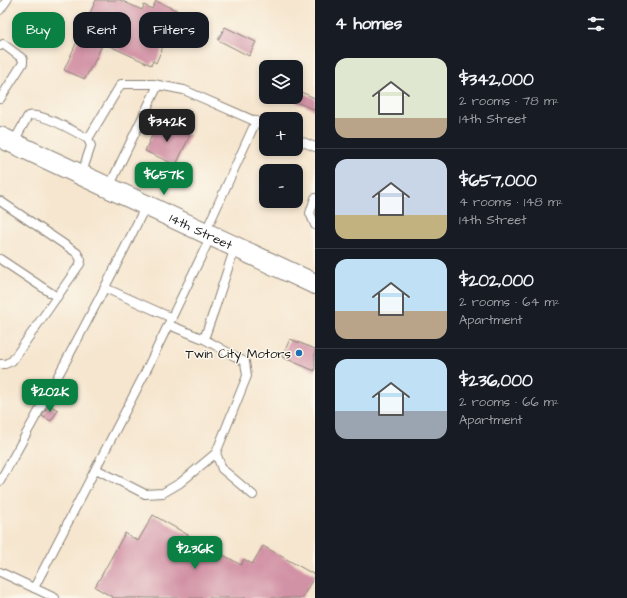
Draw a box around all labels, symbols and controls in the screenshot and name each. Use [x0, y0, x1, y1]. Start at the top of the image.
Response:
chip: Buy [12, 12, 65, 48]
chip: Rent [73, 12, 131, 48]
chip: Filters [139, 12, 209, 48]
text: 4 homes [335, 12, 402, 36]
icon: filters [585, 13, 607, 35]
map controls [259, 60, 303, 208]
button: layers [259, 60, 303, 104]
text: $342,000 [459, 68, 534, 92]
icon: home [367, 74, 415, 122]
text: 2 rooms · 78 m² [459, 92, 559, 110]
pin: $342K [139, 109, 195, 143]
text: 14th Street [459, 110, 527, 128]
button: + [259, 112, 303, 156]
text: $342K [148, 113, 186, 131]
pin: $657K [136, 162, 192, 196]
button: − [259, 164, 303, 208]
text: $657K [144, 166, 184, 184]
text: $657,000 [459, 169, 537, 193]
icon: home [367, 175, 415, 223]
text: 4 rooms · 148 m² [459, 193, 563, 211]
street label: 14th Street [166, 209, 236, 255]
text: 14th Street [459, 211, 527, 229]
text: $202,000 [459, 269, 534, 293]
icon: home [367, 275, 415, 323]
text: 2 rooms · 64 m² [459, 293, 560, 311]
text: Apartment [459, 311, 523, 329]
place label: Twin City Motors [186, 345, 291, 364]
marker: Twin City Motors [294, 348, 304, 358]
text: $236,000 [459, 369, 533, 393]
icon: home [367, 375, 415, 423]
pin: $202K [22, 379, 78, 413]
text: $202K [31, 383, 69, 401]
text: 2 rooms · 66 m² [459, 393, 559, 411]
text: Apartment [459, 411, 523, 429]
pin: $236K [167, 536, 223, 570]
text: $236K [176, 540, 214, 558]

